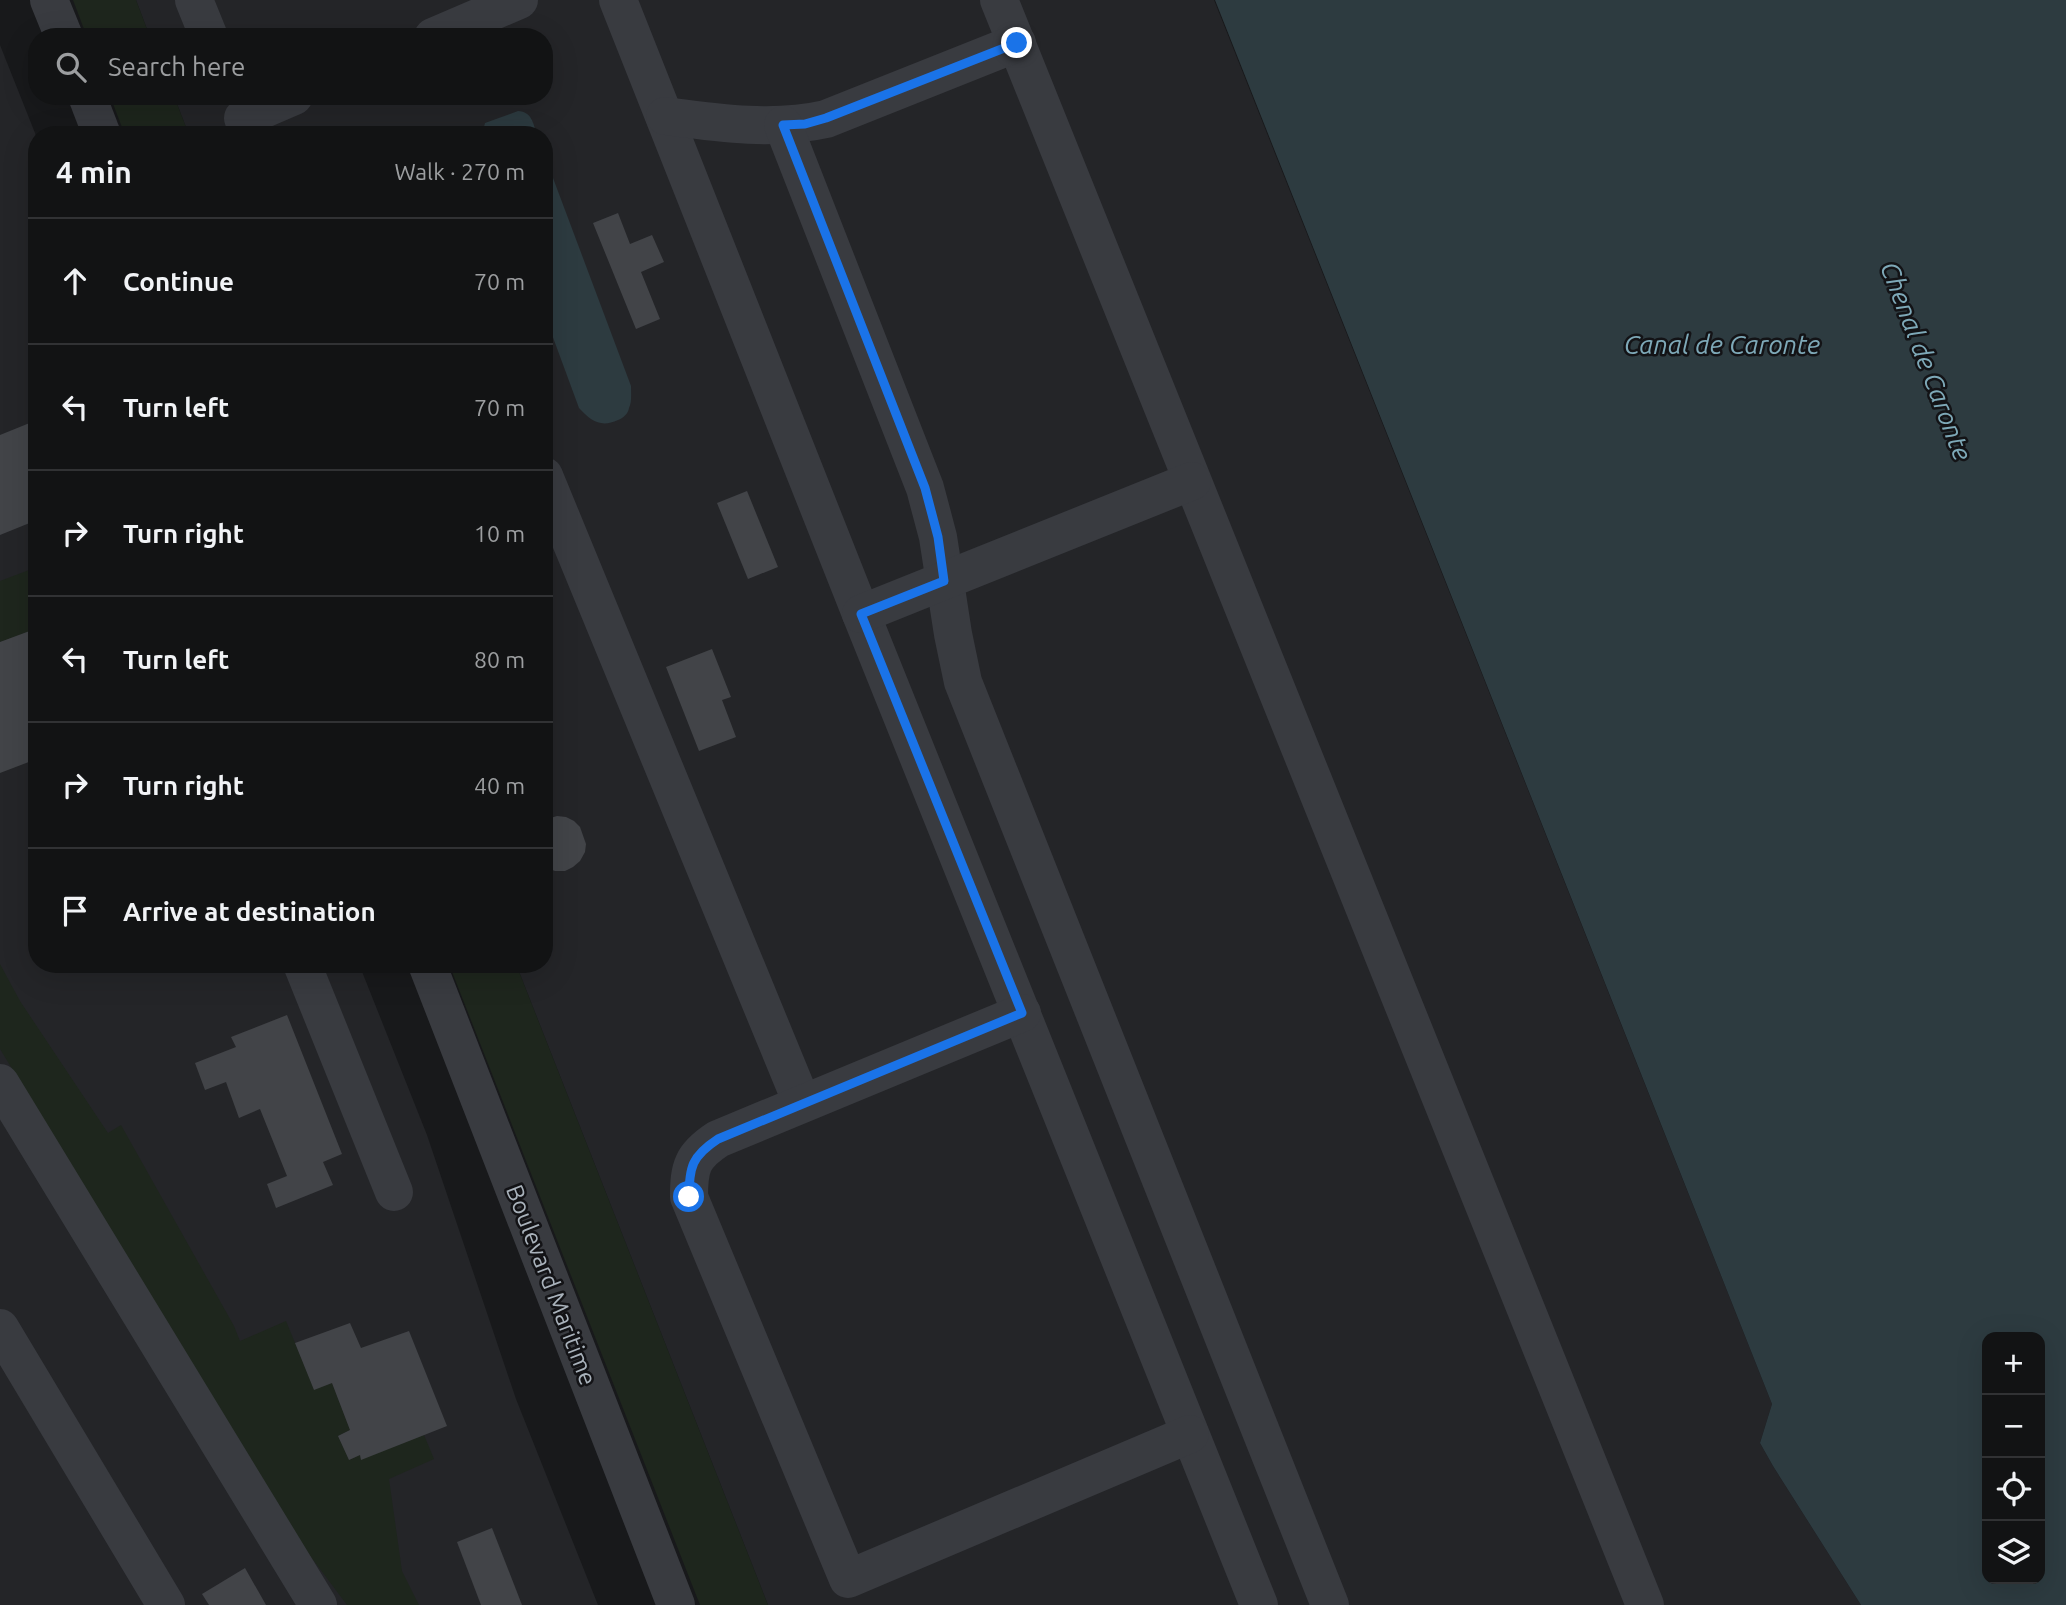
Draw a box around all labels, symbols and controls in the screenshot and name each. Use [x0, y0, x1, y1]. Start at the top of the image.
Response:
route end [1001, 27, 1032, 58]
search box [28, 28, 553, 105]
icon: search [52, 48, 90, 86]
text: Search here [108, 52, 245, 81]
text: 4 min [56, 155, 132, 189]
text: Walk · 270 m [394, 159, 525, 184]
water label: Chenal de Caronte [1875, 257, 1978, 464]
icon: ahead [56, 262, 94, 300]
text: Continue [123, 267, 234, 296]
text: 70 m [474, 269, 525, 294]
water label: Canal de Caronte [1624, 330, 1820, 359]
icon: left [56, 388, 94, 426]
text: Turn left [123, 393, 229, 422]
text: 70 m [474, 395, 525, 420]
icon: right [56, 514, 94, 552]
text: Turn right [123, 519, 244, 548]
text: 10 m [474, 521, 525, 546]
icon: left [56, 640, 94, 678]
text: Turn left [123, 645, 229, 674]
text: 80 m [474, 647, 525, 672]
icon: right [56, 766, 94, 804]
text: Turn right [123, 771, 244, 800]
text: 40 m [474, 773, 525, 798]
icon: arrive [56, 892, 94, 930]
text: Arrive at destination [123, 897, 376, 926]
street label: Boulevard Maritime [501, 1181, 602, 1389]
route start [673, 1181, 704, 1212]
map controls [1982, 1332, 2045, 1584]
button: + [1982, 1332, 2045, 1395]
button: − [1982, 1395, 2045, 1458]
button: locate [1982, 1458, 2045, 1521]
button: layers [1982, 1521, 2045, 1584]

